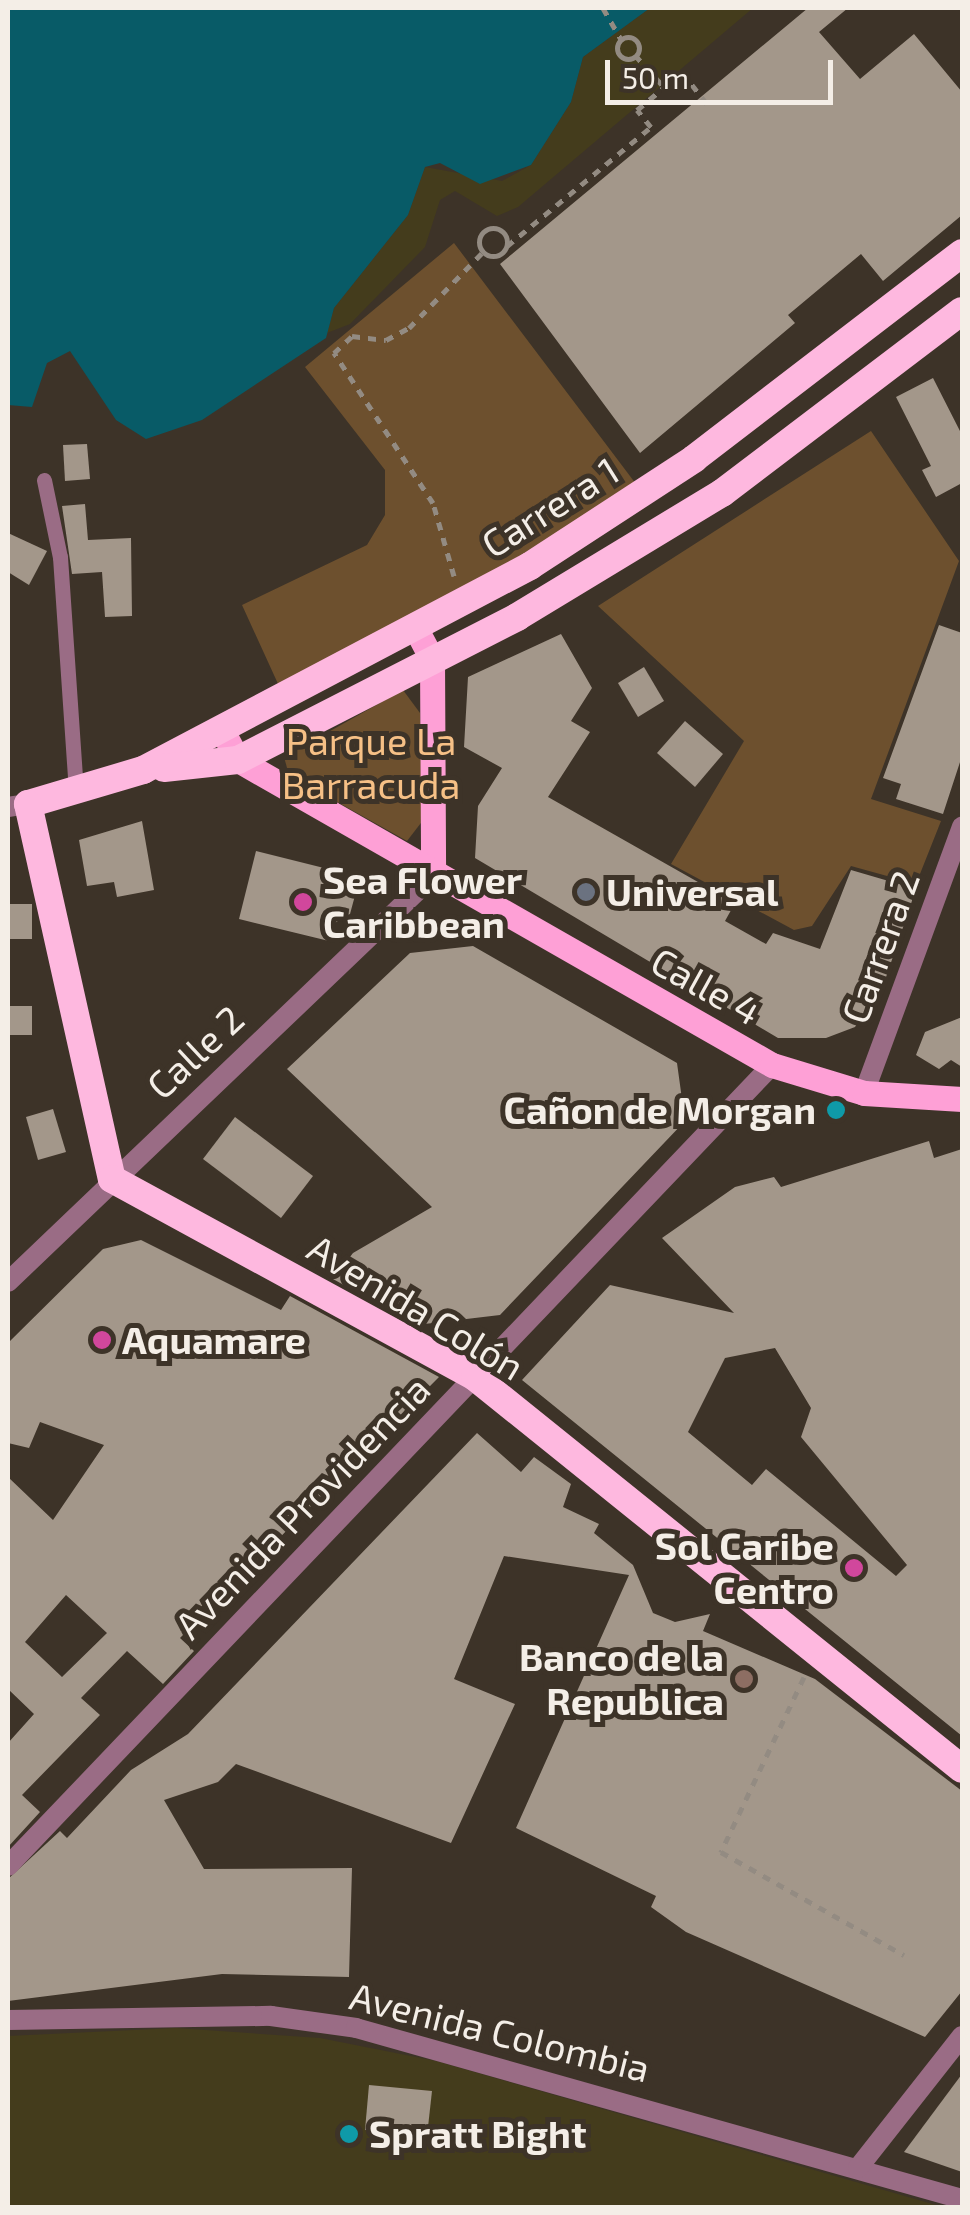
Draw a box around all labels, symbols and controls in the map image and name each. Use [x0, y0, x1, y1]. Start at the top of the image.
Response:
scale bar [610, 40, 838, 102]
text: 50 m [622, 59, 689, 95]
street label: Carrera 1 [473, 447, 627, 567]
park label: Parque La Barracuda [282, 718, 460, 808]
place label: Sea Flower Caribbean [323, 857, 522, 946]
street label: Carrera 2 [831, 865, 929, 1029]
place label: Universal [606, 869, 779, 915]
marker: Universal [575, 881, 597, 903]
marker: Sea Flower Caribbean [292, 891, 314, 913]
street label: Calle 4 [644, 938, 768, 1034]
street label: Calle 2 [137, 996, 253, 1108]
place label: Cañon de Morgan [504, 1087, 816, 1133]
marker: Cañon de Morgan [825, 1099, 847, 1121]
street label: Avenida Colón [300, 1225, 532, 1389]
place label: Aquamare [122, 1317, 306, 1363]
marker: Aquamare [91, 1329, 113, 1351]
street label: Avenida Providencia [165, 1366, 439, 1648]
place label: Sol Caribe Centro [654, 1523, 834, 1612]
marker: Sol Caribe Centro [843, 1557, 865, 1579]
place label: Banco de la Republica [519, 1634, 724, 1724]
marker: Banco de la Republica [733, 1668, 755, 1690]
street label: Avenida Colombia [345, 1973, 655, 2091]
place label: Spratt Bight [369, 2111, 587, 2157]
marker: Spratt Bight [338, 2123, 360, 2145]

